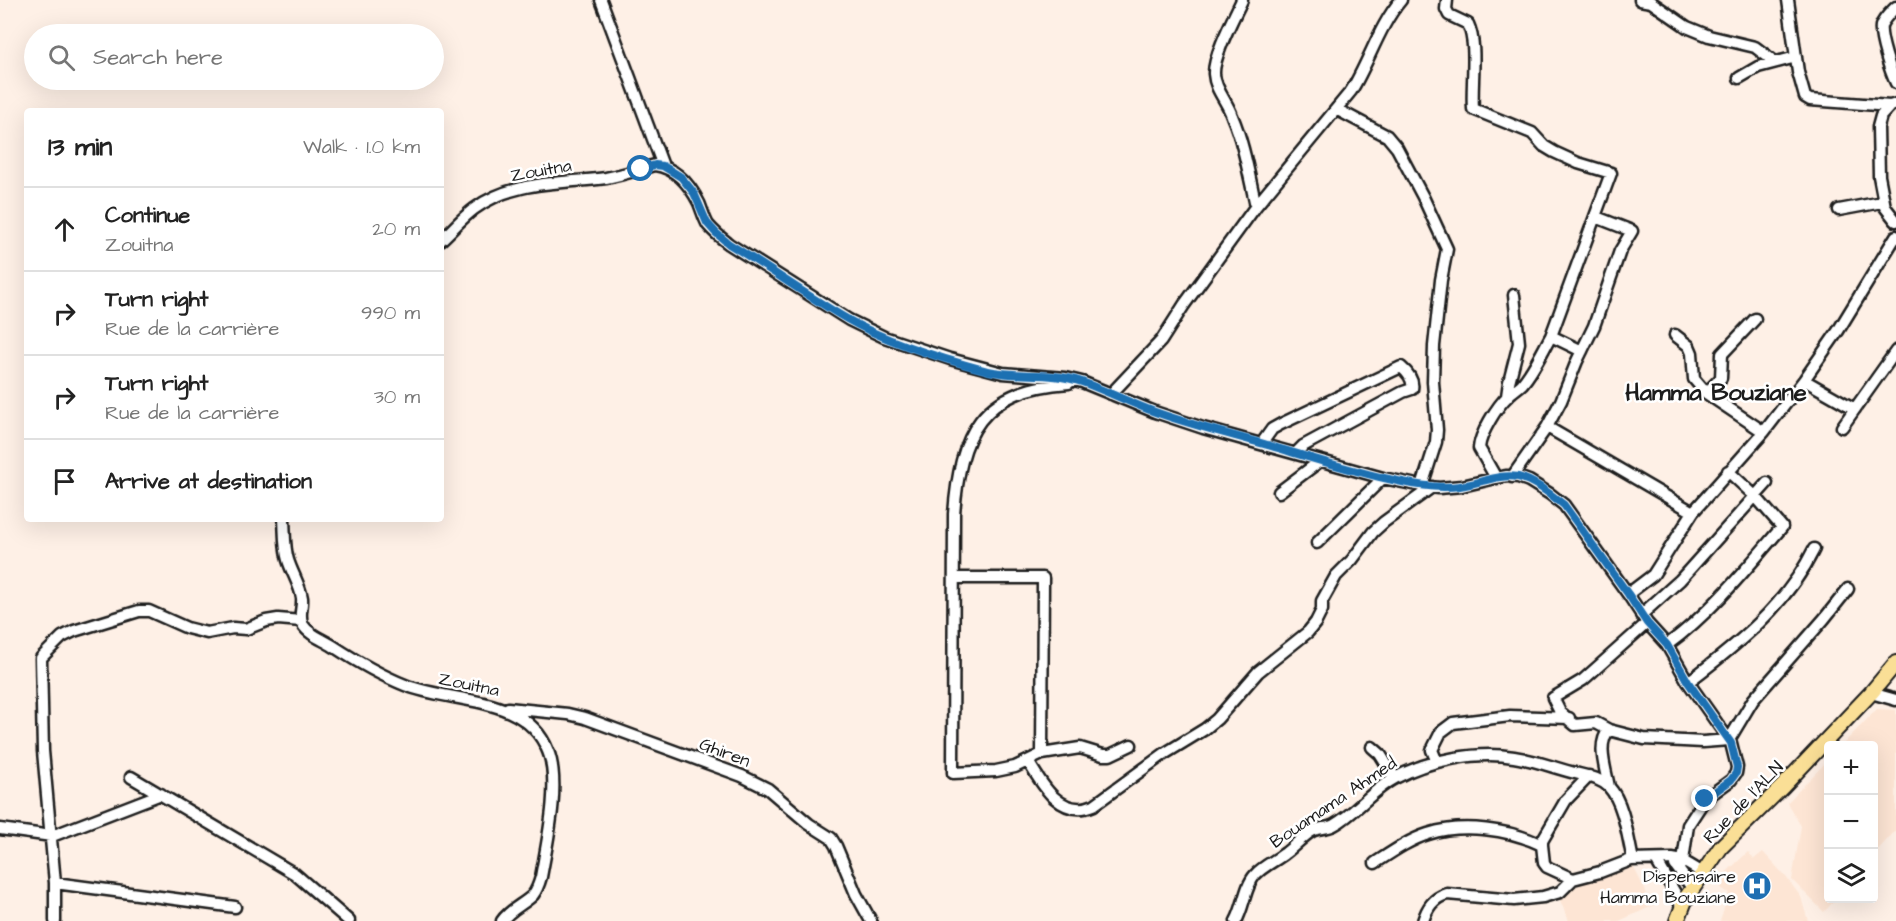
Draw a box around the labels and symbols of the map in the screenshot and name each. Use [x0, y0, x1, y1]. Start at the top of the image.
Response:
street label: Zouitna [509, 153, 574, 188]
route start [627, 155, 653, 181]
district label: Hamma Bouziane [1625, 376, 1807, 410]
street label: Zouitna [436, 666, 502, 703]
street label: Ghiren [696, 731, 754, 774]
street label: Bouamama Ahmed [1265, 751, 1402, 854]
street label: Rue de l'ALN [1698, 755, 1789, 849]
route end [1691, 785, 1717, 811]
place label: Dispensaire Hamma Bouziane [1600, 864, 1736, 910]
hospital icon: Dispensaire Hamma Bouziane [1741, 870, 1773, 902]

